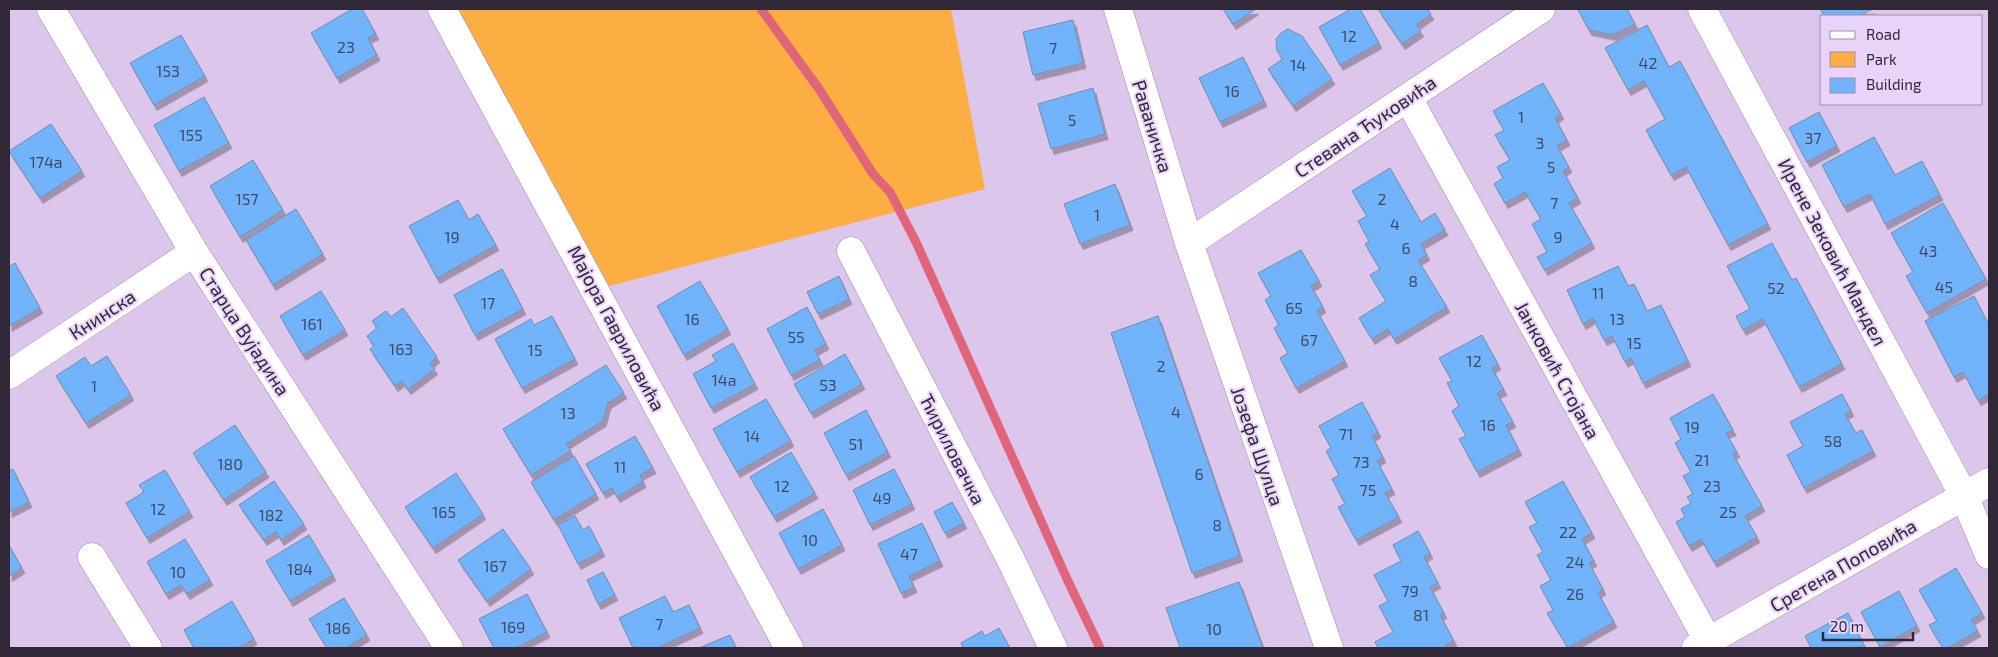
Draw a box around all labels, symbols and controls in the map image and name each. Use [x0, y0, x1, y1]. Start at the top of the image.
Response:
legend [1820, 15, 1983, 105]
text: Road [1866, 25, 1901, 43]
house number: 12 [1341, 26, 1357, 45]
house number: 23 [337, 37, 355, 56]
house number: 7 [1049, 38, 1057, 57]
text: Park [1866, 50, 1897, 68]
house number: 42 [1639, 53, 1657, 72]
house number: 14 [1290, 55, 1306, 74]
house number: 153 [156, 61, 180, 80]
street label: Стевана Ћуковића [1290, 70, 1441, 183]
text: Building [1866, 75, 1922, 93]
street label: Раваничка [1128, 77, 1178, 175]
house number: 16 [1224, 81, 1240, 100]
house number: 1 [1518, 107, 1524, 126]
house number: 5 [1068, 110, 1076, 129]
house number: 155 [179, 125, 203, 144]
house number: 37 [1804, 128, 1822, 147]
house number: 3 [1536, 133, 1544, 152]
house number: 174a [29, 152, 63, 171]
street label: Ирене Зековић Мандел [1774, 154, 1892, 350]
house number: 5 [1547, 157, 1555, 176]
house number: 157 [235, 189, 259, 208]
house number: 2 [1378, 189, 1387, 208]
house number: 7 [1550, 193, 1558, 212]
house number: 1 [1094, 205, 1100, 224]
house number: 4 [1390, 214, 1400, 233]
house number: 19 [444, 227, 460, 246]
house number: 9 [1553, 227, 1563, 246]
house number: 6 [1401, 238, 1411, 257]
street label: Мајора Гавриловића [564, 241, 670, 415]
house number: 43 [1919, 241, 1937, 260]
street label: Старца Вујадина [194, 262, 295, 400]
house number: 8 [1408, 271, 1418, 290]
house number: 45 [1935, 277, 1953, 296]
house number: 52 [1767, 278, 1785, 297]
house number: 11 [1592, 283, 1604, 302]
street label: Книнска [64, 284, 140, 344]
house number: 17 [481, 293, 495, 312]
street label: Јанковић Стојана [1511, 297, 1605, 443]
house number: 65 [1285, 298, 1303, 317]
house number: 16 [684, 309, 700, 328]
house number: 13 [1609, 309, 1625, 328]
house number: 161 [301, 314, 323, 333]
house number: 55 [787, 327, 805, 346]
house number: 67 [1300, 330, 1318, 349]
house number: 15 [1627, 333, 1641, 352]
house number: 163 [389, 339, 413, 358]
house number: 15 [528, 340, 542, 359]
house number: 12 [1466, 351, 1482, 370]
house number: 2 [1157, 356, 1166, 375]
house number: 14a [712, 370, 737, 389]
house number: 53 [819, 375, 837, 394]
house number: 1 [91, 376, 97, 395]
street label: Јозефа Шулца [1226, 383, 1289, 509]
street label: Ћириловачка [915, 390, 991, 508]
house number: 4 [1171, 402, 1181, 421]
house number: 13 [560, 403, 576, 422]
house number: 16 [1480, 415, 1496, 434]
house number: 19 [1684, 417, 1700, 436]
house number: 71 [1339, 424, 1353, 443]
house number: 14 [744, 426, 760, 445]
house number: 58 [1824, 431, 1842, 450]
house number: 51 [849, 434, 863, 453]
house number: 21 [1694, 450, 1710, 469]
house number: 73 [1352, 452, 1370, 471]
house number: 180 [217, 454, 243, 473]
house number: 11 [614, 457, 626, 476]
house number: 6 [1194, 464, 1204, 483]
house number: 12 [774, 476, 790, 495]
house number: 23 [1703, 476, 1721, 495]
house number: 75 [1360, 480, 1376, 499]
house number: 49 [873, 488, 892, 507]
house number: 12 [150, 499, 166, 518]
house number: 165 [432, 502, 456, 521]
house number: 25 [1719, 502, 1737, 521]
house number: 182 [258, 505, 284, 524]
street label: Сретена Поповића [1766, 514, 1920, 616]
house number: 8 [1212, 515, 1222, 534]
house number: 22 [1559, 522, 1577, 541]
house number: 10 [802, 530, 818, 549]
house number: 47 [900, 544, 918, 563]
house number: 24 [1566, 552, 1585, 571]
house number: 167 [483, 556, 507, 575]
house number: 184 [287, 559, 313, 578]
house number: 10 [170, 562, 186, 581]
house number: 79 [1401, 581, 1419, 600]
house number: 26 [1566, 584, 1584, 603]
house number: 81 [1413, 605, 1429, 624]
scale bar [1823, 610, 1913, 642]
house number: 7 [655, 614, 663, 633]
house number: 169 [501, 617, 525, 636]
text: 20 m [1830, 617, 1864, 635]
house number: 186 [325, 618, 351, 637]
house number: 10 [1206, 619, 1222, 638]

